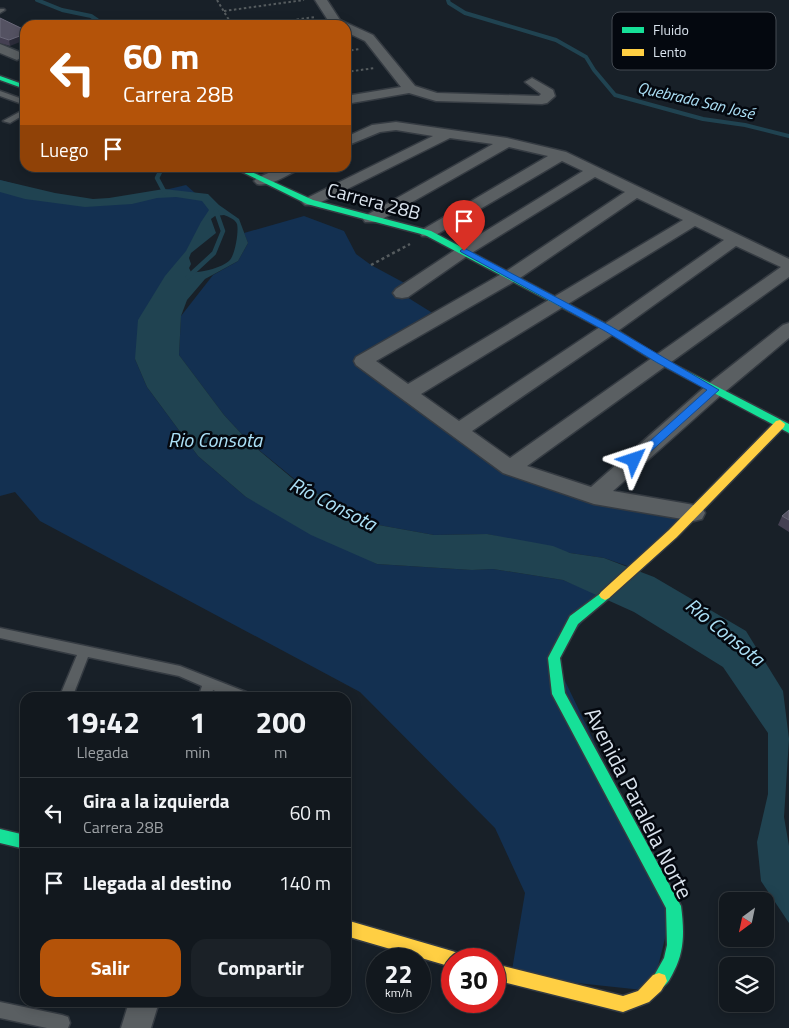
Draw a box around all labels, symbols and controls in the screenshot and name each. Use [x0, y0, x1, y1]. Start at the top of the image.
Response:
legend [612, 12, 776, 70]
text: Fluido [653, 19, 689, 40]
text: 60 m [123, 29, 199, 83]
icon: left [40, 40, 105, 105]
text: Lento [653, 41, 687, 62]
water label: Quebrada San José [635, 75, 759, 125]
text: Carrera 28B [123, 77, 234, 111]
text: Luego [40, 135, 89, 164]
icon: arrive [99, 135, 127, 163]
street label: Carrera 28B [324, 174, 424, 227]
pin [443, 200, 485, 251]
icon: arrive [450, 207, 478, 235]
water label: Rio Consota [168, 424, 263, 455]
position arrow [607, 433, 659, 485]
water label: Río Consota [284, 468, 383, 539]
water label: Río Consota [679, 590, 772, 674]
text: 19:42 [65, 699, 140, 745]
text: 1 [189, 699, 206, 745]
text: 200 [256, 699, 306, 745]
street label: Avenida Paralela Norte [576, 701, 702, 905]
text: Llegada [76, 740, 129, 764]
text: min [185, 740, 210, 764]
text: m [274, 740, 287, 764]
text: Gira a la izquierda [83, 786, 230, 815]
text: 60 m [290, 798, 331, 827]
icon: left [40, 799, 68, 827]
text: Carrera 28B [83, 815, 164, 839]
text: Llegada al destino [83, 868, 232, 897]
text: 140 m [279, 868, 331, 897]
icon: arrive [40, 869, 68, 897]
north arrow [719, 892, 774, 948]
map controls [719, 892, 774, 1012]
button: Salir [40, 939, 181, 997]
button: Compartir [191, 939, 331, 997]
speed limit sign: 30 [441, 948, 506, 1013]
text: 22 [384, 955, 413, 993]
button: layers [719, 957, 774, 1012]
text: km/h [385, 983, 412, 1002]

